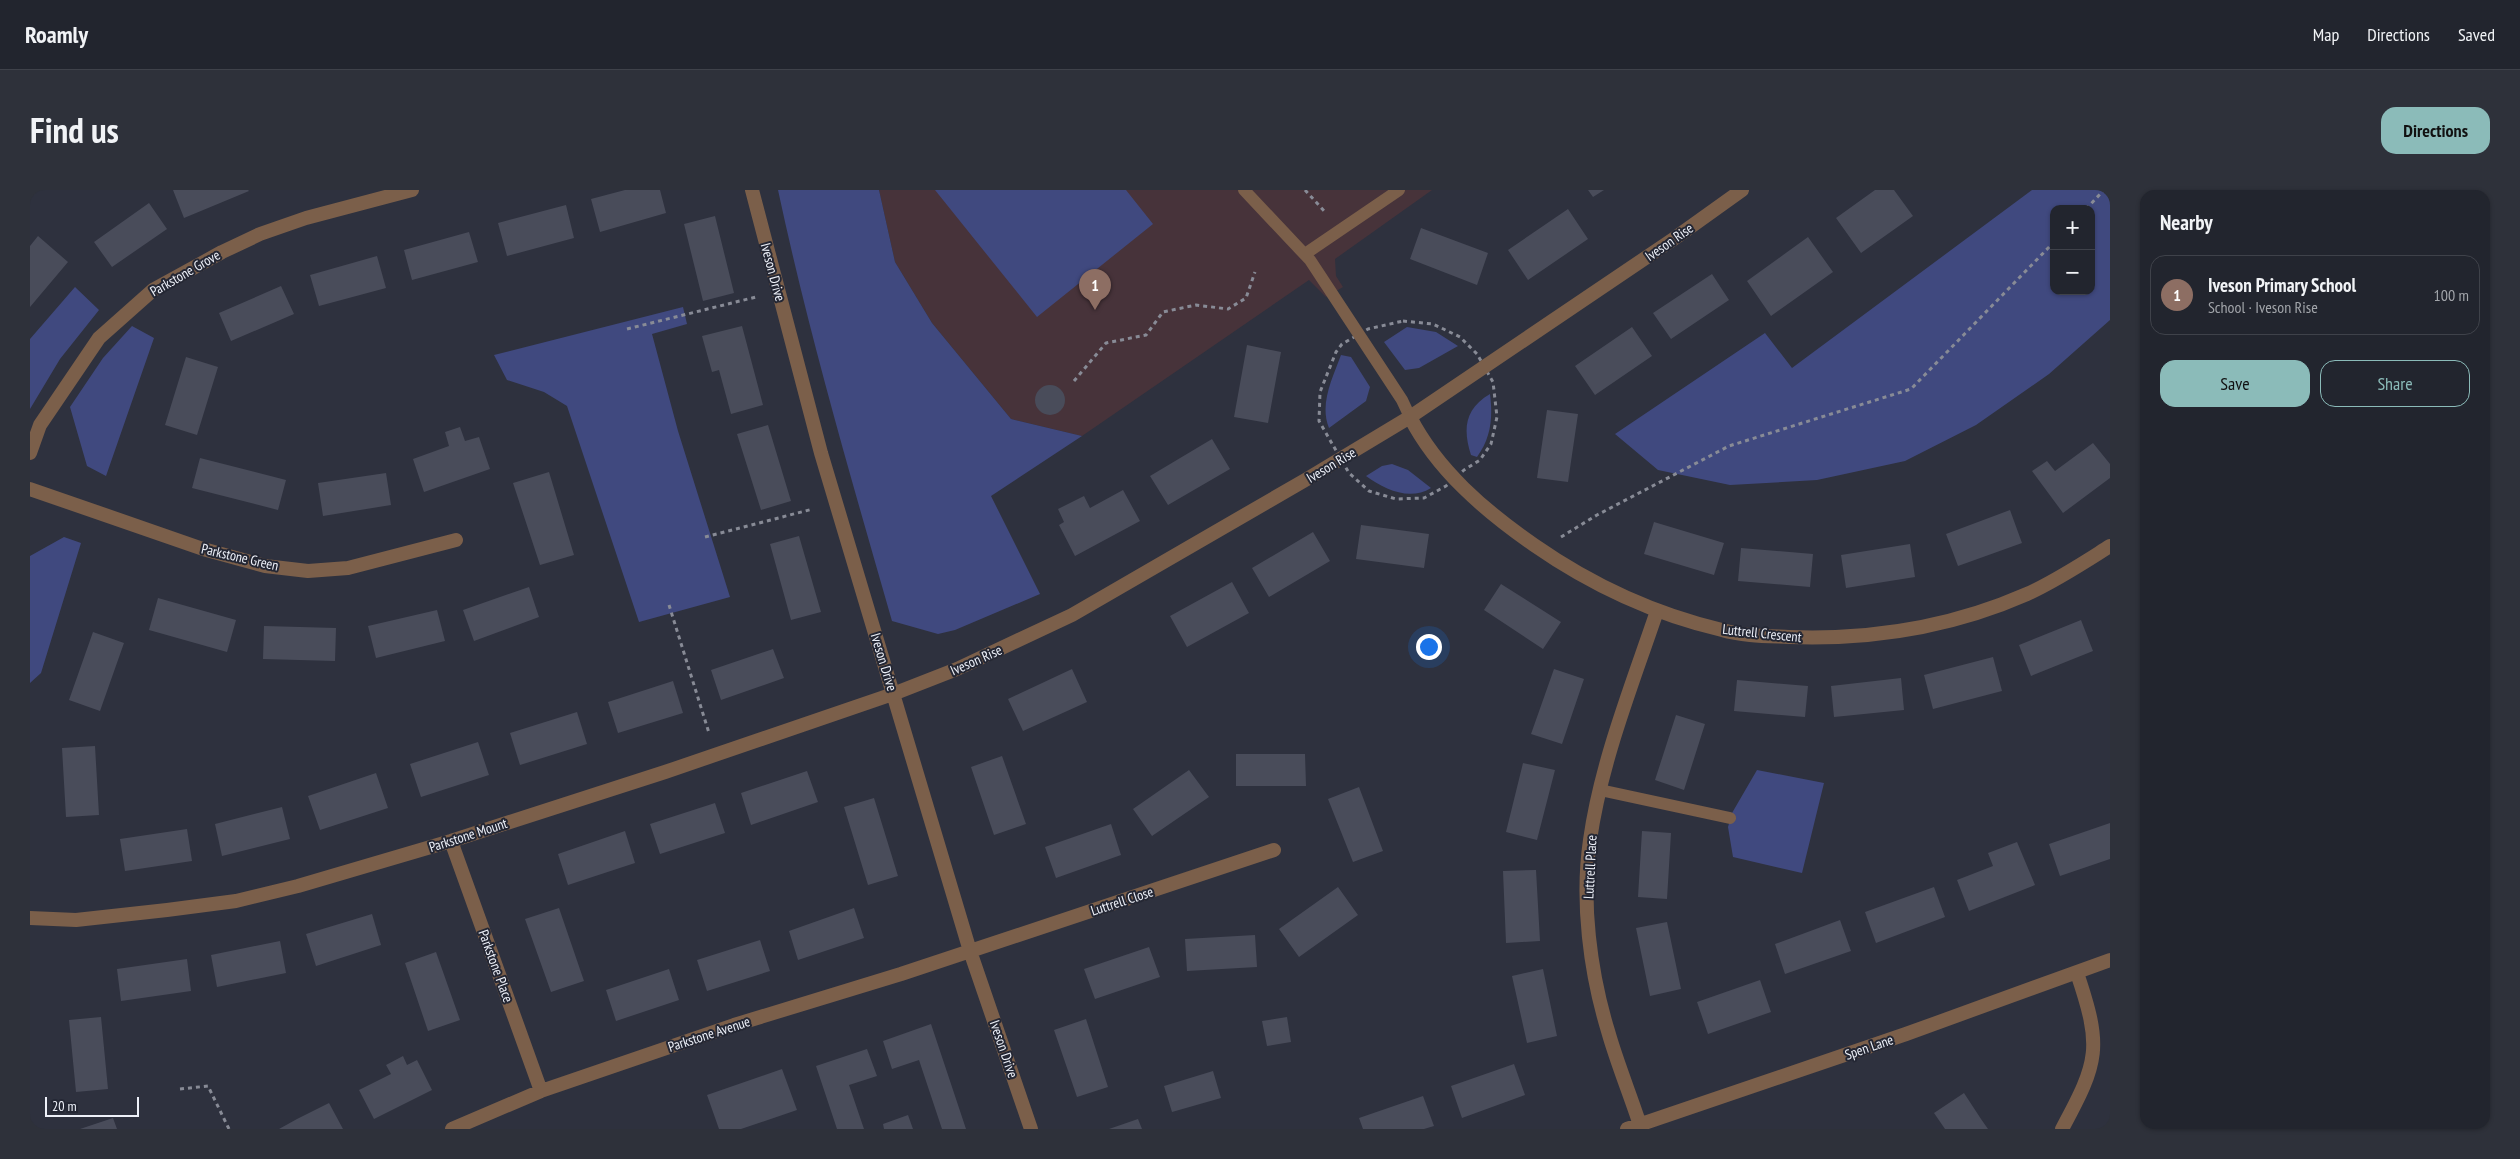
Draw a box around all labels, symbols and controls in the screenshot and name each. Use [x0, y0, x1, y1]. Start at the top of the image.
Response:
text: Roamly [25, 19, 88, 50]
text: Map [2313, 23, 2339, 46]
text: Directions [2367, 23, 2430, 46]
text: Saved [2458, 23, 2495, 46]
text: Find us [30, 107, 119, 153]
button: Directions [2381, 107, 2490, 154]
map controls [2050, 205, 2095, 295]
button: + [2050, 205, 2095, 250]
text: Nearby [2160, 209, 2213, 236]
street label: Iveson Rise [1641, 219, 1697, 265]
street label: Iveson Drive [757, 241, 789, 303]
street label: Parkstone Grove [147, 246, 223, 300]
button: − [2050, 250, 2095, 295]
pin: 1 [1079, 269, 1111, 310]
text: Iveson Primary School [2208, 273, 2356, 297]
text: 1 [2173, 285, 2181, 305]
text: 100 m [2434, 285, 2469, 305]
text: School · Iveson Rise [2208, 297, 2318, 317]
button: Save [2160, 360, 2310, 407]
button: Share [2320, 360, 2470, 407]
street label: Iveson Rise [1303, 443, 1359, 487]
street label: Parkstone Green [200, 539, 280, 575]
street label: Luttrell Crescent [1721, 620, 1803, 646]
street label: Iveson Drive [867, 631, 901, 693]
your location [1416, 634, 1442, 660]
street label: Iveson Rise [947, 641, 1005, 679]
street label: Parkstone Mount [427, 814, 510, 856]
street label: Luttrell Place [1579, 834, 1601, 900]
street label: Luttrell Close [1088, 882, 1156, 920]
street label: Parkstone Place [475, 927, 518, 1005]
street label: Parkstone Avenue [666, 1012, 753, 1056]
street label: Iveson Drive [986, 1018, 1022, 1080]
street label: Spen Lane [1842, 1030, 1896, 1064]
scale bar [45, 1094, 139, 1117]
text: 20 m [52, 1097, 77, 1115]

